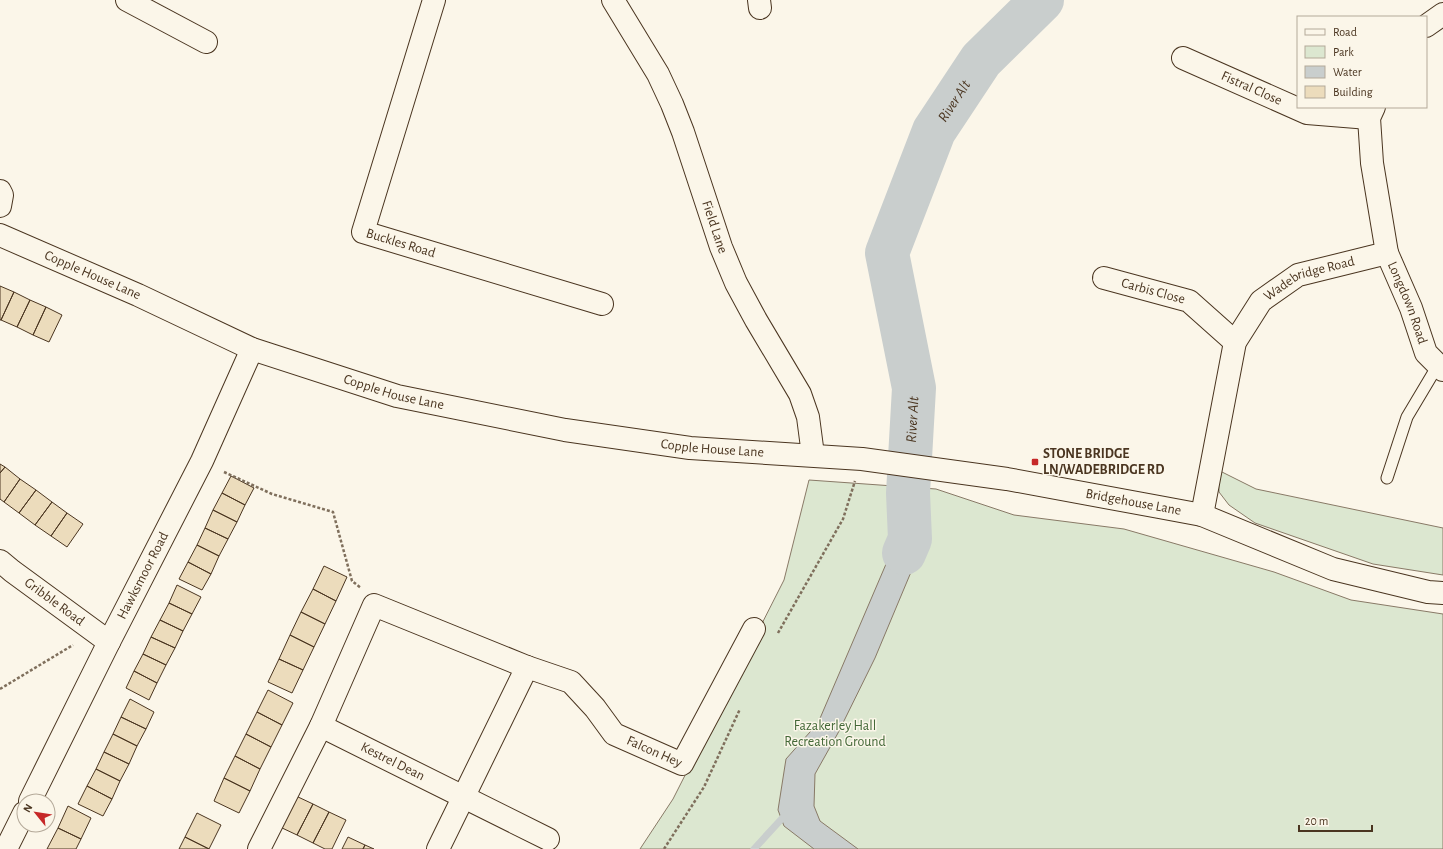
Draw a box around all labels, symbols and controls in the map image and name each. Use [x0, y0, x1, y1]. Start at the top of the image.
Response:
legend [1297, 16, 1427, 108]
text: Road [1333, 26, 1357, 38]
text: Park [1333, 46, 1354, 58]
text: Water [1333, 66, 1362, 78]
street label: Fistral Close [1219, 69, 1284, 108]
water label: River Alt [935, 77, 973, 124]
text: Building [1333, 86, 1373, 98]
street label: Field Lane [699, 199, 730, 256]
street label: Buckles Road [364, 226, 437, 260]
street label: Copple House Lane [42, 248, 143, 302]
street label: Wadebridge Road [1261, 254, 1356, 304]
street label: Longdown Road [1385, 260, 1430, 346]
street label: Carbis Close [1120, 276, 1187, 307]
street label: Copple House Lane [342, 372, 445, 412]
water label: River Alt [903, 396, 921, 443]
street label: Copple House Lane [660, 437, 764, 460]
place label: STONE BRIDGE LN/WADEBRIDGE RD [1043, 447, 1164, 477]
marker: STONE BRIDGE LN/WADEBRIDGE RD [1030, 457, 1040, 467]
street label: Bridgehouse Lane [1084, 487, 1182, 518]
street label: Hawksmoor Road [115, 530, 171, 622]
street label: Gribble Road [22, 575, 87, 628]
park label: Fazakerley Hall Recreation Ground [784, 719, 886, 749]
street label: Falcon Hey [624, 733, 684, 770]
street label: Kestrel Dean [358, 740, 427, 783]
north arrow [16, 793, 56, 833]
text: N [21, 802, 34, 814]
scale bar [1299, 807, 1372, 833]
text: 20 m [1305, 815, 1328, 827]

